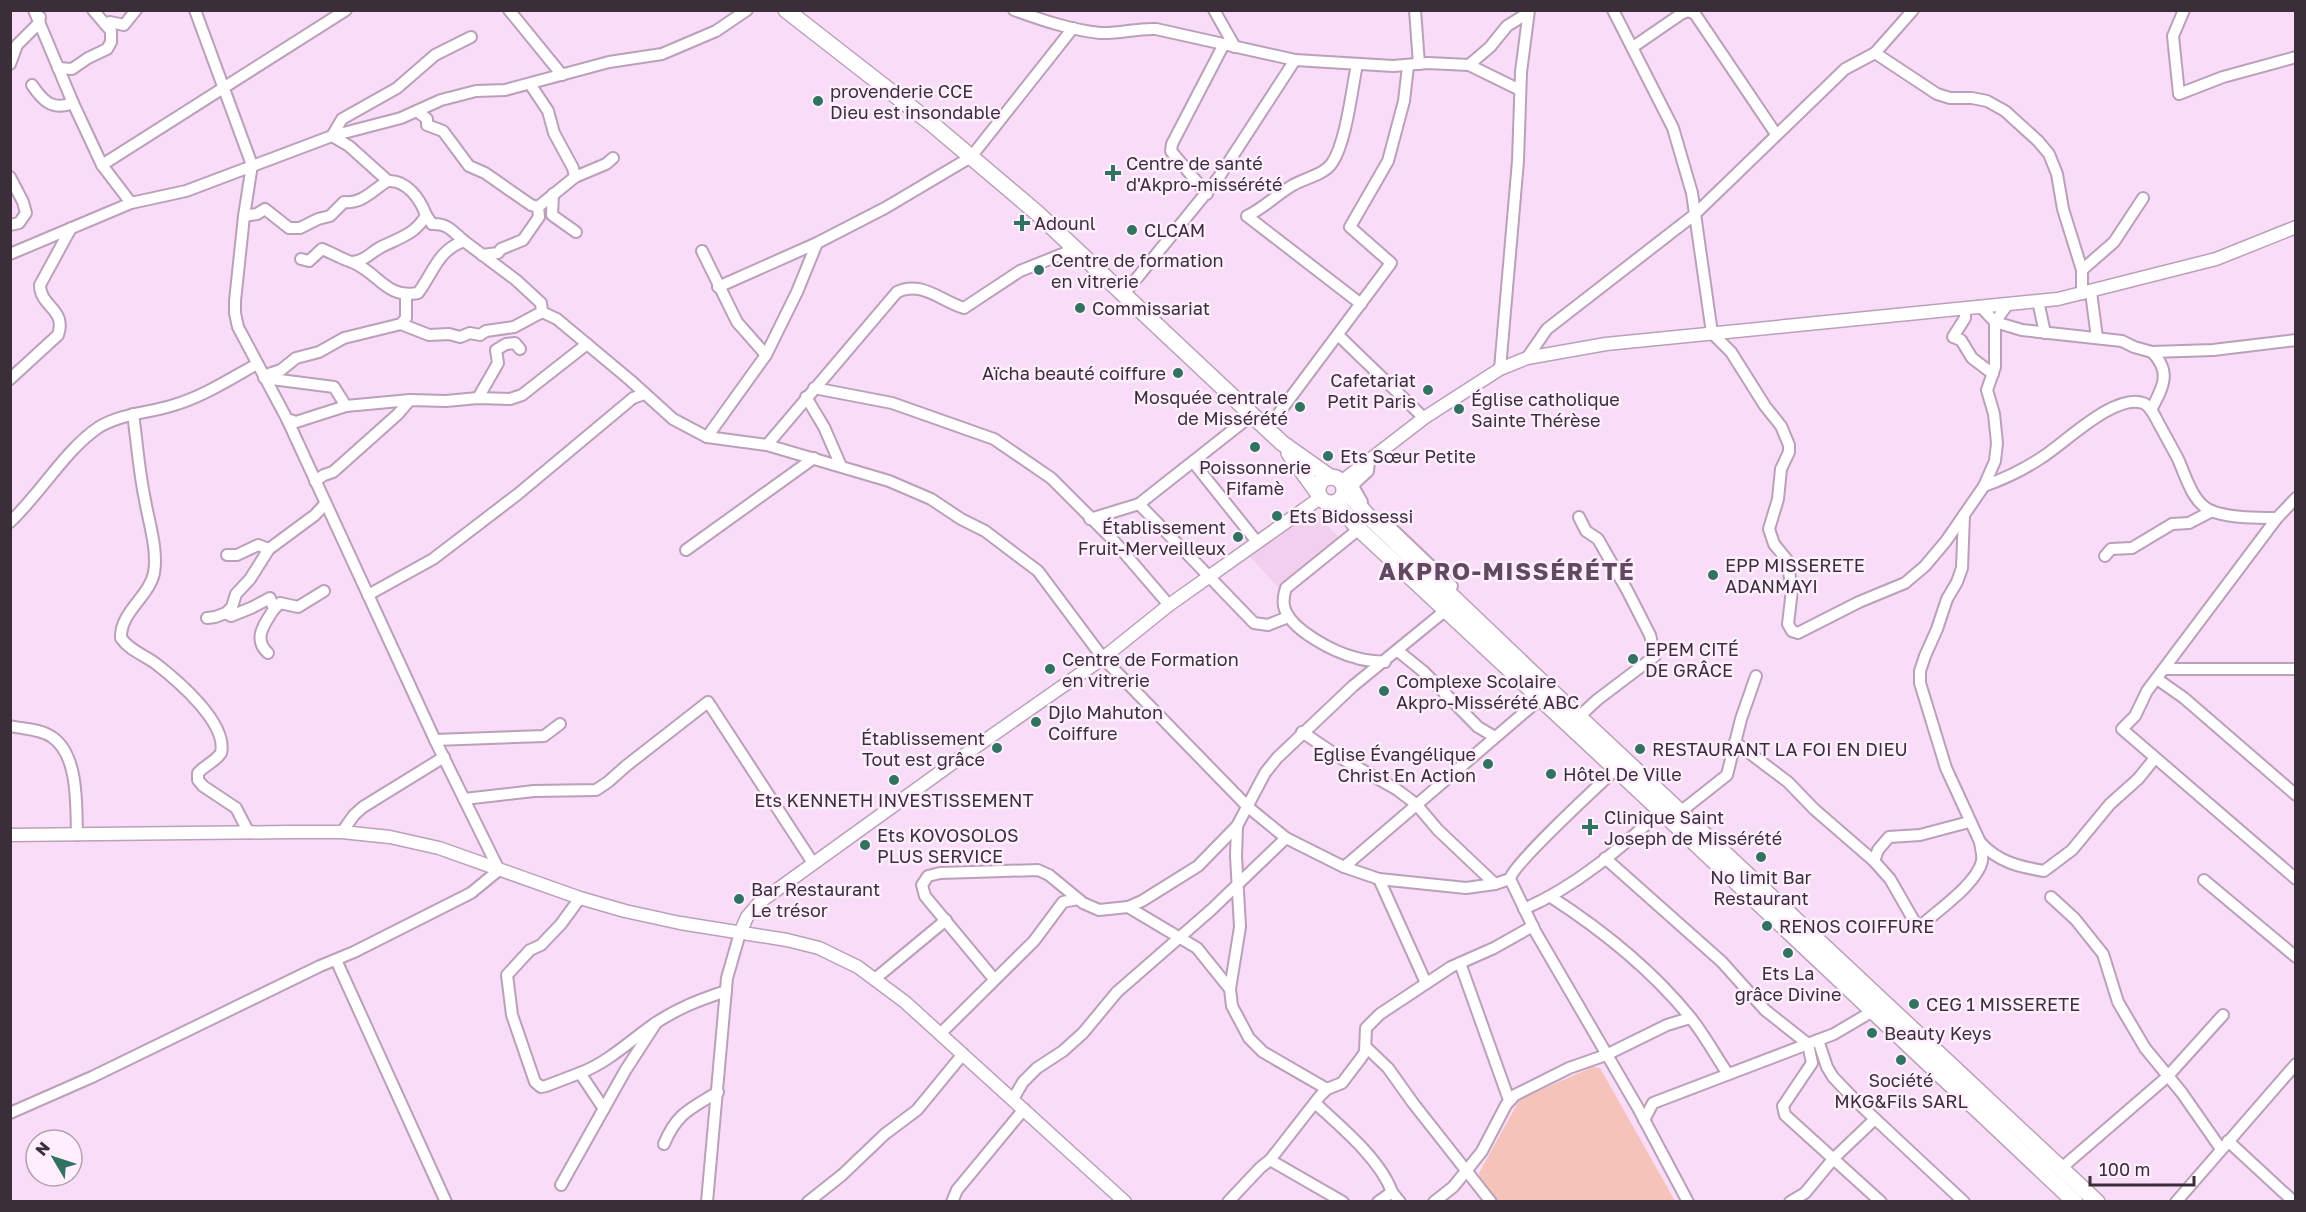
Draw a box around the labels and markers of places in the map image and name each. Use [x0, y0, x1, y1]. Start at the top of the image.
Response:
place label: provenderie CCE Dieu est insondable [830, 80, 1001, 123]
marker: provenderie CCE Dieu est insondable [811, 94, 825, 108]
place label: Centre de santé d'Akpro-missérété [1126, 152, 1283, 195]
marker: Centre de santé d'Akpro-missérété [1104, 164, 1122, 182]
place label: Adounl [1034, 212, 1096, 234]
marker: Adounl [1015, 216, 1029, 230]
place label: CLCAM [1144, 219, 1205, 241]
marker: CLCAM [1125, 223, 1139, 237]
place label: Centre de formation en vitrerie [1051, 249, 1224, 292]
marker: Centre de formation en vitrerie [1032, 263, 1046, 277]
place label: Commissariat [1092, 297, 1210, 319]
marker: Commissariat [1073, 301, 1087, 315]
place label: Aïcha beauté coiffure [982, 362, 1166, 384]
marker: Aïcha beauté coiffure [1171, 366, 1185, 380]
place label: Cafetariat Petit Paris [1327, 369, 1416, 412]
marker: Cafetariat Petit Paris [1421, 383, 1435, 397]
place label: Mosquée centrale de Missérété [1133, 386, 1288, 429]
place label: Église catholique Sainte Thérèse [1471, 388, 1620, 431]
marker: Mosquée centrale de Missérété [1293, 400, 1307, 414]
marker: Église catholique Sainte Thérèse [1452, 402, 1466, 416]
marker: Poissonnerie Fifamè [1248, 440, 1262, 454]
place label: Ets Sœur Petite [1340, 445, 1476, 467]
marker: Ets Sœur Petite [1321, 449, 1335, 463]
place label: Poissonnerie Fifamè [1199, 456, 1311, 499]
place label: Ets Bidossessi [1289, 505, 1413, 527]
marker: Ets Bidossessi [1270, 509, 1284, 523]
place label: Établissement Fruit-Merveilleux [1078, 516, 1226, 559]
marker: Établissement Fruit-Merveilleux [1231, 530, 1245, 544]
place label: EPP MISSERETE ADANMAYI [1725, 554, 1865, 597]
marker: EPP MISSERETE ADANMAYI [1706, 568, 1720, 582]
place label: EPEM CITÉ DE GRÂCE [1645, 638, 1739, 681]
place label: Centre de Formation en vitrerie [1062, 648, 1239, 691]
marker: EPEM CITÉ DE GRÂCE [1626, 652, 1640, 666]
marker: Centre de Formation en vitrerie [1043, 662, 1057, 676]
place label: Complexe Scolaire Akpro-Missérété ABC [1396, 670, 1579, 713]
marker: Complexe Scolaire Akpro-Missérété ABC [1377, 684, 1391, 698]
place label: Djlo Mahuton Coiffure [1048, 701, 1163, 744]
marker: Djlo Mahuton Coiffure [1029, 715, 1043, 729]
place label: Établissement Tout est grâce [861, 727, 985, 770]
place label: RESTAURANT LA FOI EN DIEU [1652, 738, 1908, 760]
marker: Établissement Tout est grâce [990, 741, 1004, 755]
marker: RESTAURANT LA FOI EN DIEU [1633, 742, 1647, 756]
place label: Eglise Évangélique Christ En Action [1313, 743, 1476, 786]
marker: Eglise Évangélique Christ En Action [1481, 757, 1495, 771]
place label: Hôtel De Ville [1563, 763, 1682, 785]
marker: Hôtel De Ville [1544, 767, 1558, 781]
marker: Ets KENNETH INVESTISSEMENT [887, 773, 901, 787]
place label: Ets KENNETH INVESTISSEMENT [754, 789, 1034, 811]
place label: Clinique Saint Joseph de Missérété [1604, 806, 1782, 849]
marker: Clinique Saint Joseph de Missérété [1581, 818, 1599, 836]
place label: Ets KOVOSOLOS PLUS SERVICE [877, 824, 1018, 867]
marker: Ets KOVOSOLOS PLUS SERVICE [858, 838, 872, 852]
marker: No limit Bar Restaurant [1754, 850, 1768, 864]
place label: No limit Bar Restaurant [1710, 866, 1812, 909]
place label: Bar Restaurant Le trésor [751, 878, 880, 921]
marker: Bar Restaurant Le trésor [732, 892, 746, 906]
place label: RENOS COIFFURE [1779, 915, 1934, 937]
marker: RENOS COIFFURE [1760, 919, 1774, 933]
marker: Ets La grâce Divine [1781, 946, 1795, 960]
place label: Ets La grâce Divine [1735, 962, 1841, 1005]
place label: CEG 1 MISSERETE [1926, 993, 2080, 1015]
marker: CEG 1 MISSERETE [1907, 997, 1921, 1011]
place label: Beauty Keys [1884, 1022, 1991, 1044]
marker: Beauty Keys [1865, 1026, 1879, 1040]
marker: Société MKG&Fils SARL [1894, 1053, 1908, 1067]
place label: Société MKG&Fils SARL [1834, 1069, 1968, 1112]

